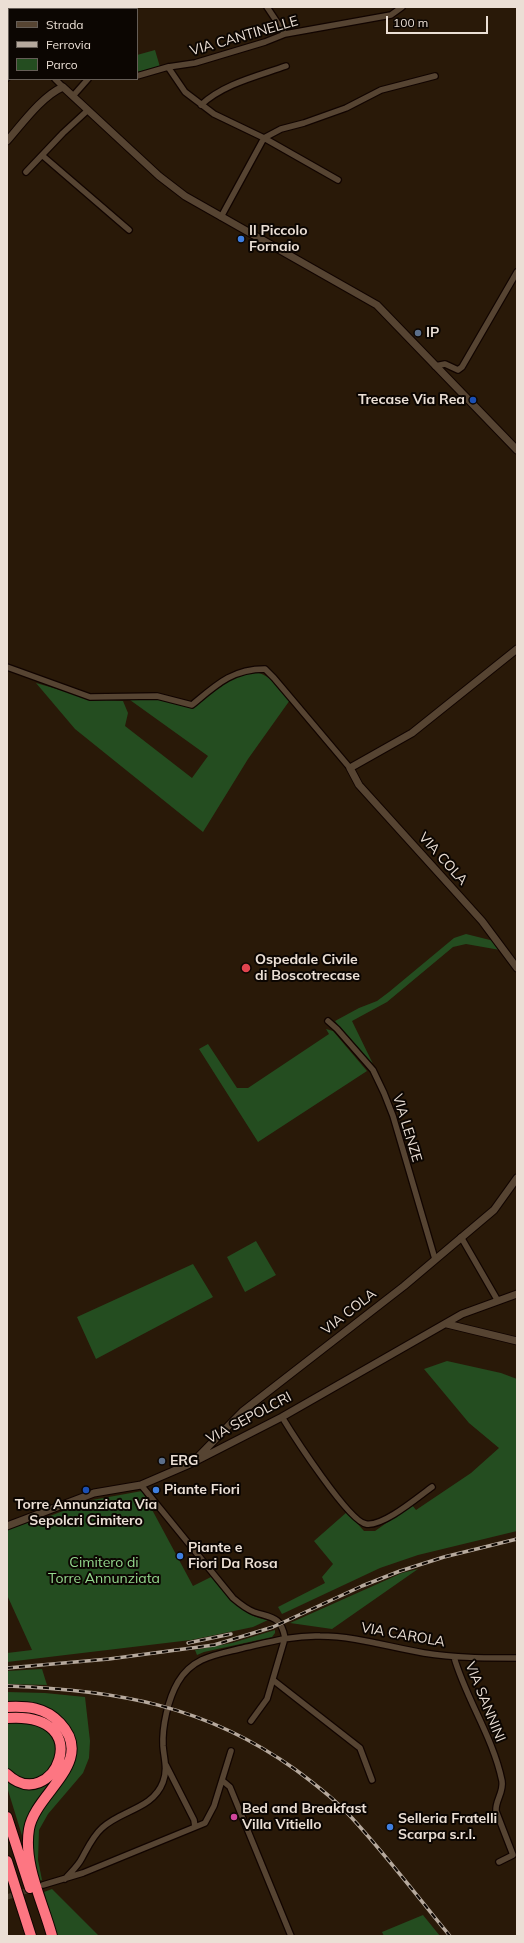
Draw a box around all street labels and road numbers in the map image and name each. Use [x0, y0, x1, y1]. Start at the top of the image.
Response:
street label: VIA CANTINELLE [188, 13, 300, 59]
street label: VIA COLA [415, 829, 471, 889]
street label: VIA LENZE [389, 1092, 425, 1164]
street label: VIA COLA [318, 1285, 380, 1339]
street label: VIA SEPOLCRI [204, 1388, 294, 1448]
street label: VIA CAROLA [360, 1619, 446, 1651]
street label: VIA SANNINI [461, 1659, 509, 1745]

